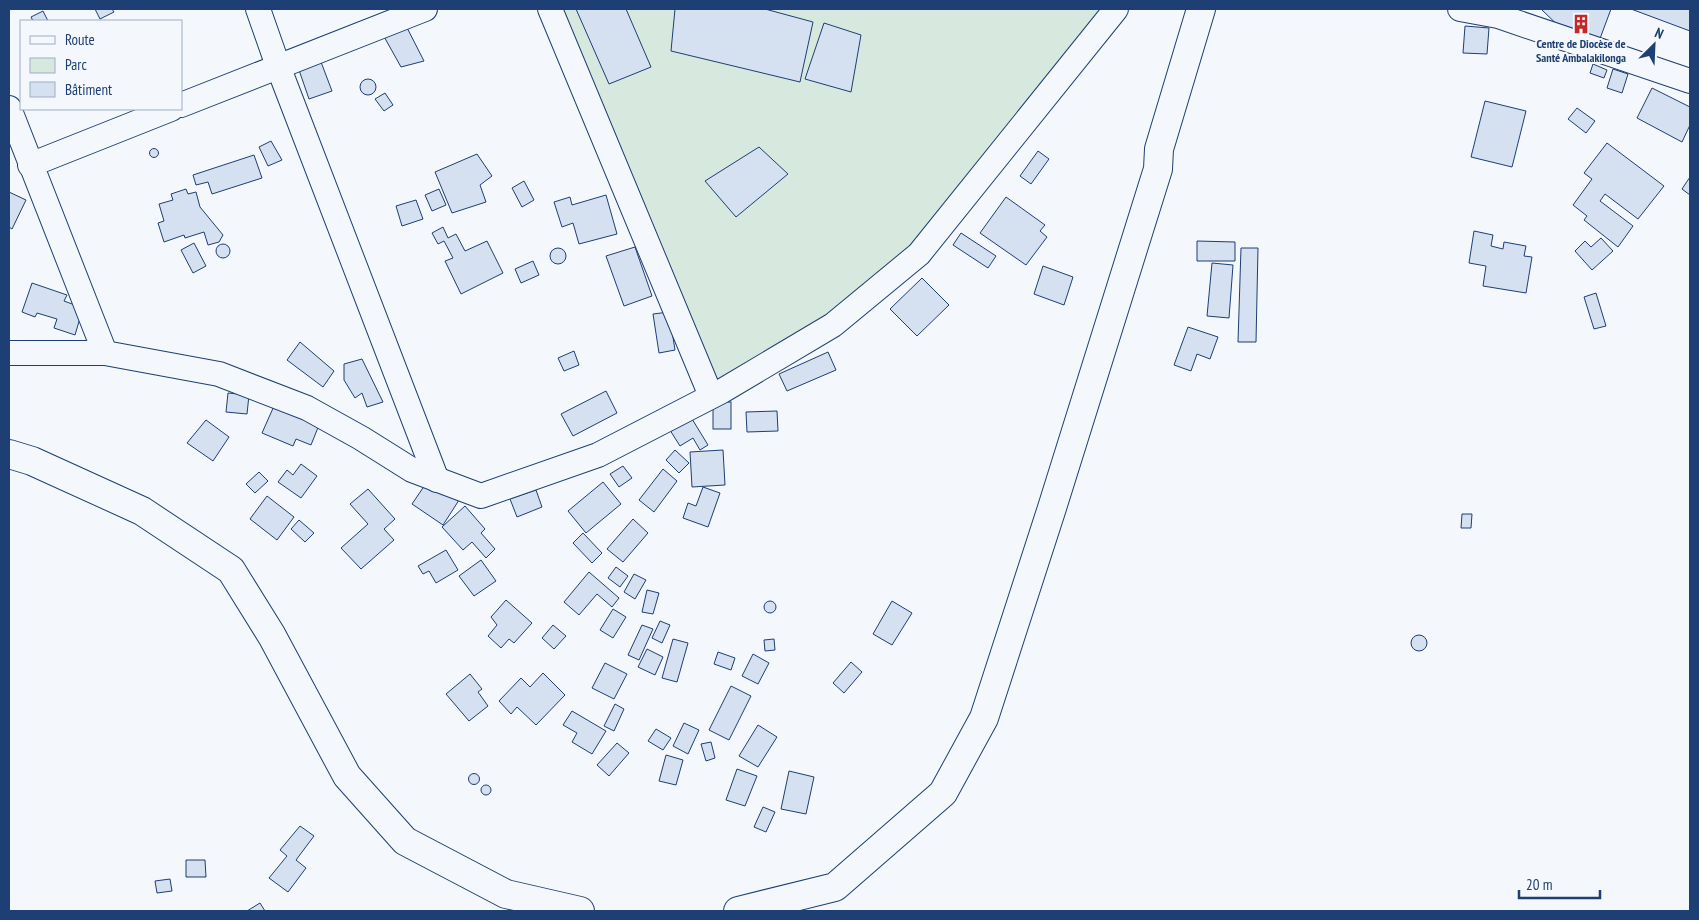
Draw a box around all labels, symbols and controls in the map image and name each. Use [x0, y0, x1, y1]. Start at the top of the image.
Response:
building icon: Centre de Diocèse de Santé Ambalakilonga [1570, 13, 1592, 35]
legend [20, 20, 182, 110]
north arrow [1629, 20, 1679, 70]
text: N [1652, 23, 1666, 43]
text: Route [65, 30, 95, 49]
place label: Centre de Diocèse de Santé Ambalakilonga [1536, 36, 1626, 65]
text: Parc [65, 55, 87, 74]
text: Bâtiment [65, 80, 112, 99]
scale bar [1519, 868, 1600, 900]
text: 20 m [1526, 875, 1552, 894]

